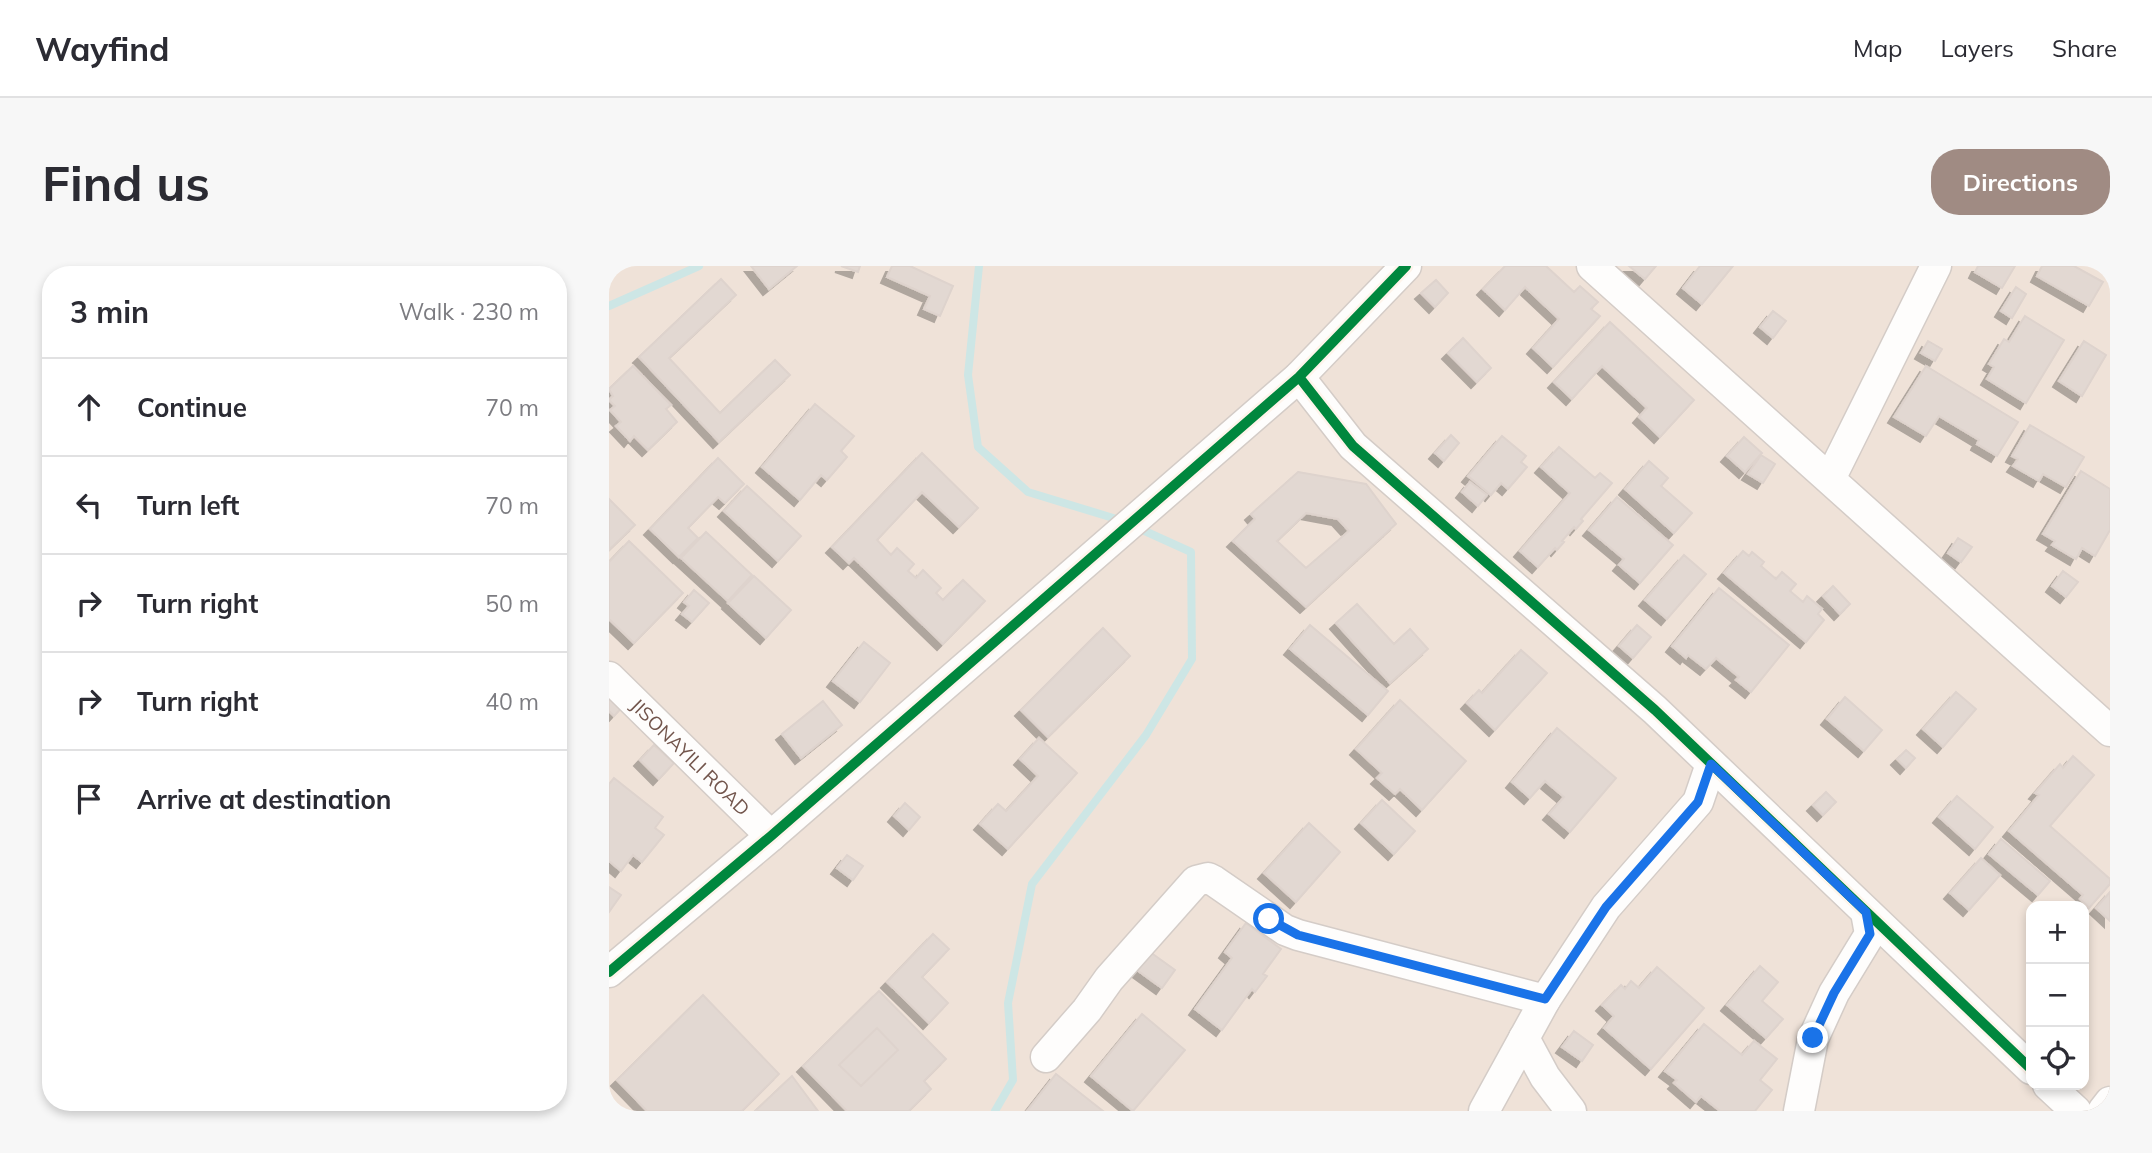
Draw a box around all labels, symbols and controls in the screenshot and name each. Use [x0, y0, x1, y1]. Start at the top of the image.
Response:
text: Wayfind [35, 28, 170, 69]
text: Map [1853, 33, 1902, 63]
text: Layers [1940, 33, 2014, 63]
text: Share [2052, 33, 2117, 63]
button: Directions [1931, 149, 2110, 215]
text: Find us [42, 152, 210, 213]
text: 3 min [70, 293, 149, 331]
text: Walk · 230 m [399, 297, 539, 326]
icon: ahead [70, 388, 108, 426]
text: Continue [137, 391, 247, 424]
text: 70 m [485, 393, 539, 422]
icon: left [70, 486, 108, 524]
text: Turn left [137, 489, 239, 522]
text: 70 m [485, 491, 539, 520]
icon: right [70, 584, 108, 622]
text: Turn right [137, 587, 258, 620]
text: 50 m [485, 589, 539, 618]
icon: right [70, 682, 108, 720]
text: Turn right [137, 685, 258, 718]
text: 40 m [485, 687, 539, 716]
street label: JISONAYILI ROAD [626, 693, 755, 821]
icon: arrive [70, 780, 108, 818]
text: Arrive at destination [137, 783, 392, 816]
map controls [2026, 901, 2089, 1090]
button: + [2026, 901, 2089, 964]
route start [1253, 903, 1284, 934]
button: − [2026, 964, 2089, 1027]
route end [1797, 1022, 1828, 1053]
button: locate [2026, 1027, 2089, 1090]

